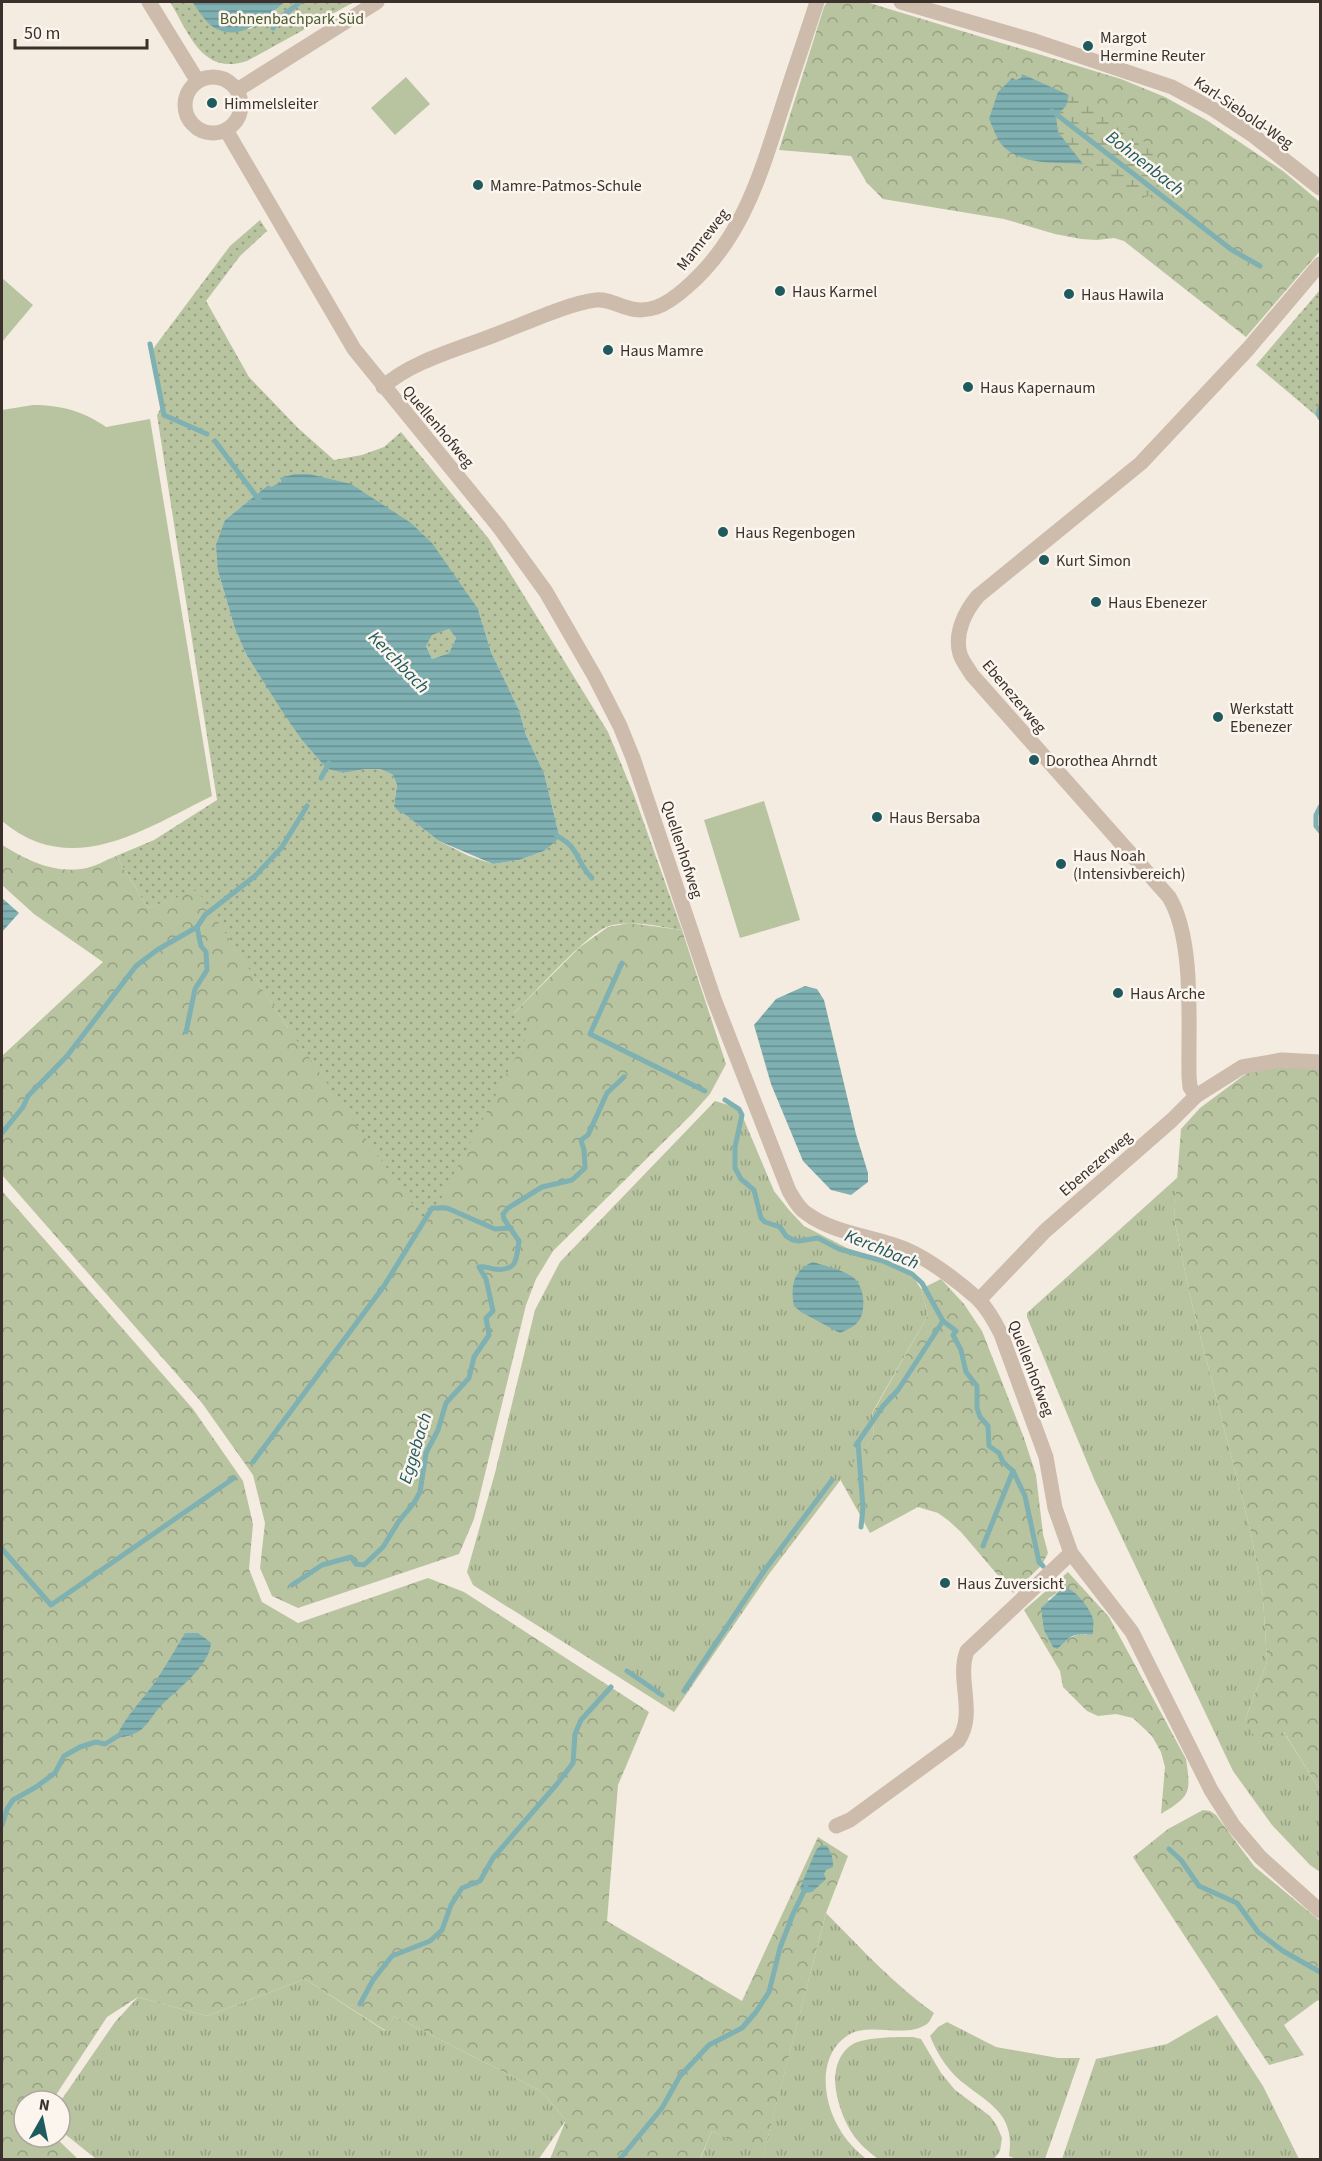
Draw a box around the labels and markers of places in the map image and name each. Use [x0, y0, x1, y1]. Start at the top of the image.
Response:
place label: Margot Hermine Reuter [1100, 27, 1206, 67]
marker: Margot Hermine Reuter [1081, 39, 1095, 53]
place label: Himmelsleiter [224, 93, 319, 115]
marker: Himmelsleiter [205, 96, 219, 110]
place label: Mamre-Patmos-Schule [490, 175, 642, 197]
marker: Mamre-Patmos-Schule [471, 178, 485, 192]
place label: Haus Karmel [792, 281, 877, 303]
marker: Haus Karmel [773, 284, 787, 298]
place label: Haus Hawila [1081, 284, 1164, 306]
marker: Haus Hawila [1062, 287, 1076, 301]
place label: Haus Mamre [620, 340, 703, 362]
marker: Haus Mamre [601, 343, 615, 357]
place label: Haus Kapernaum [980, 377, 1096, 399]
marker: Haus Kapernaum [961, 380, 975, 394]
place label: Haus Regenbogen [735, 522, 855, 544]
marker: Haus Regenbogen [716, 525, 730, 539]
place label: Kurt Simon [1056, 550, 1131, 572]
marker: Kurt Simon [1037, 553, 1051, 567]
place label: Haus Ebenezer [1108, 592, 1208, 614]
marker: Haus Ebenezer [1089, 595, 1103, 609]
place label: Werkstatt Ebenezer [1230, 698, 1294, 738]
marker: Werkstatt Ebenezer [1211, 710, 1225, 724]
place label: Dorothea Ahrndt [1046, 750, 1158, 772]
marker: Dorothea Ahrndt [1027, 753, 1041, 767]
place label: Haus Bersaba [889, 807, 980, 829]
marker: Haus Bersaba [870, 810, 884, 824]
place label: Haus Noah (Intensivbereich) [1073, 845, 1186, 885]
marker: Haus Noah (Intensivbereich) [1054, 857, 1068, 871]
place label: Haus Arche [1130, 983, 1205, 1005]
marker: Haus Arche [1111, 986, 1125, 1000]
place label: Haus Zuversicht [957, 1573, 1065, 1595]
marker: Haus Zuversicht [938, 1576, 952, 1590]

